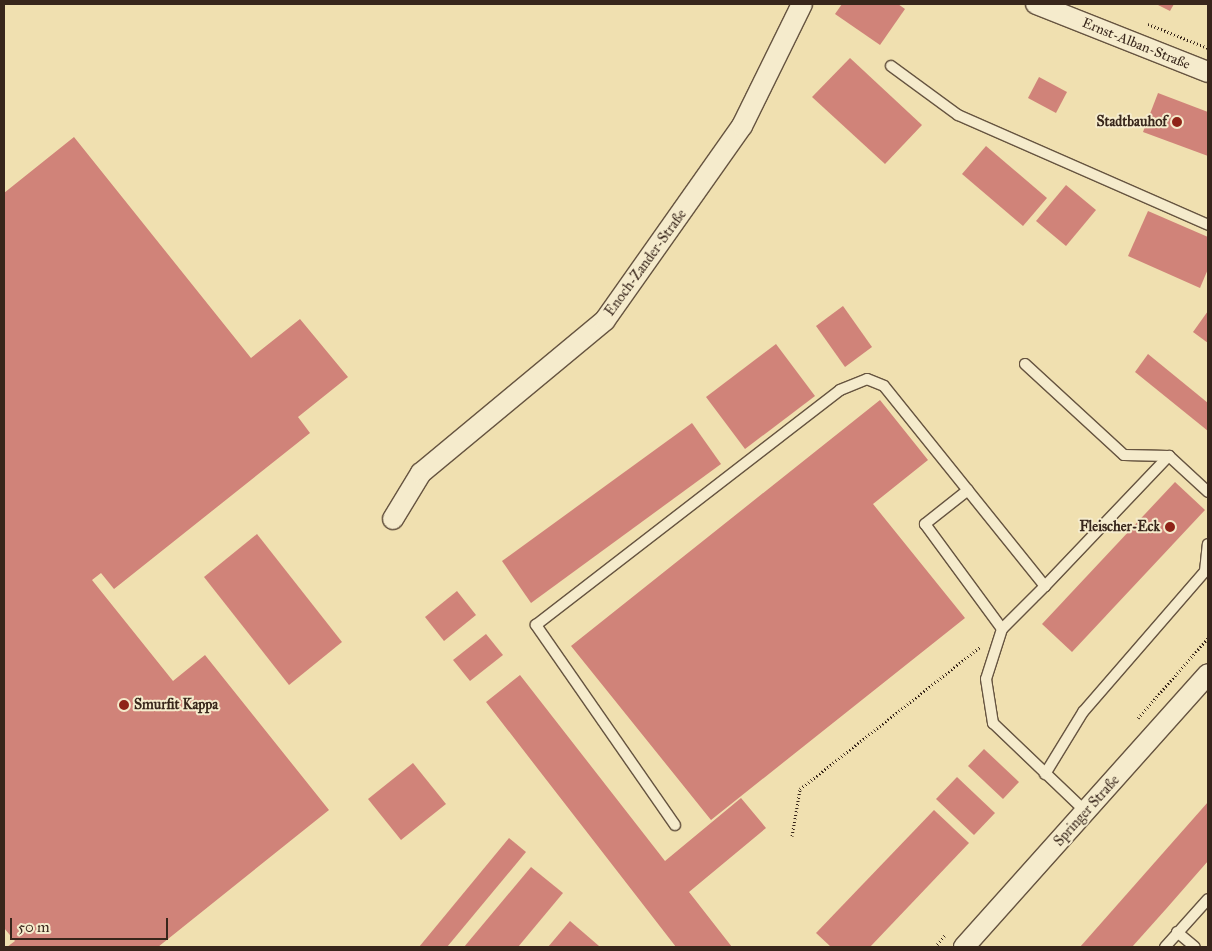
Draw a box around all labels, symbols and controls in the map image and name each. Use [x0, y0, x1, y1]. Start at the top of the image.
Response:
street label: Ernst-Alban-Straße [1079, 15, 1193, 73]
place label: Stadtbauhof [1096, 114, 1167, 130]
marker: Stadtbauhof [1171, 116, 1183, 128]
street label: Enoch-Zander-Straße [602, 206, 690, 320]
place label: Fleischer-Eck [1079, 519, 1160, 535]
marker: Fleischer-Eck [1164, 521, 1176, 533]
place label: Smurfit Kappa [134, 697, 218, 713]
marker: Smurfit Kappa [118, 699, 130, 711]
street label: Springer Straße [1051, 772, 1123, 850]
scale bar [12, 908, 170, 940]
text: 50 m [18, 918, 50, 936]

